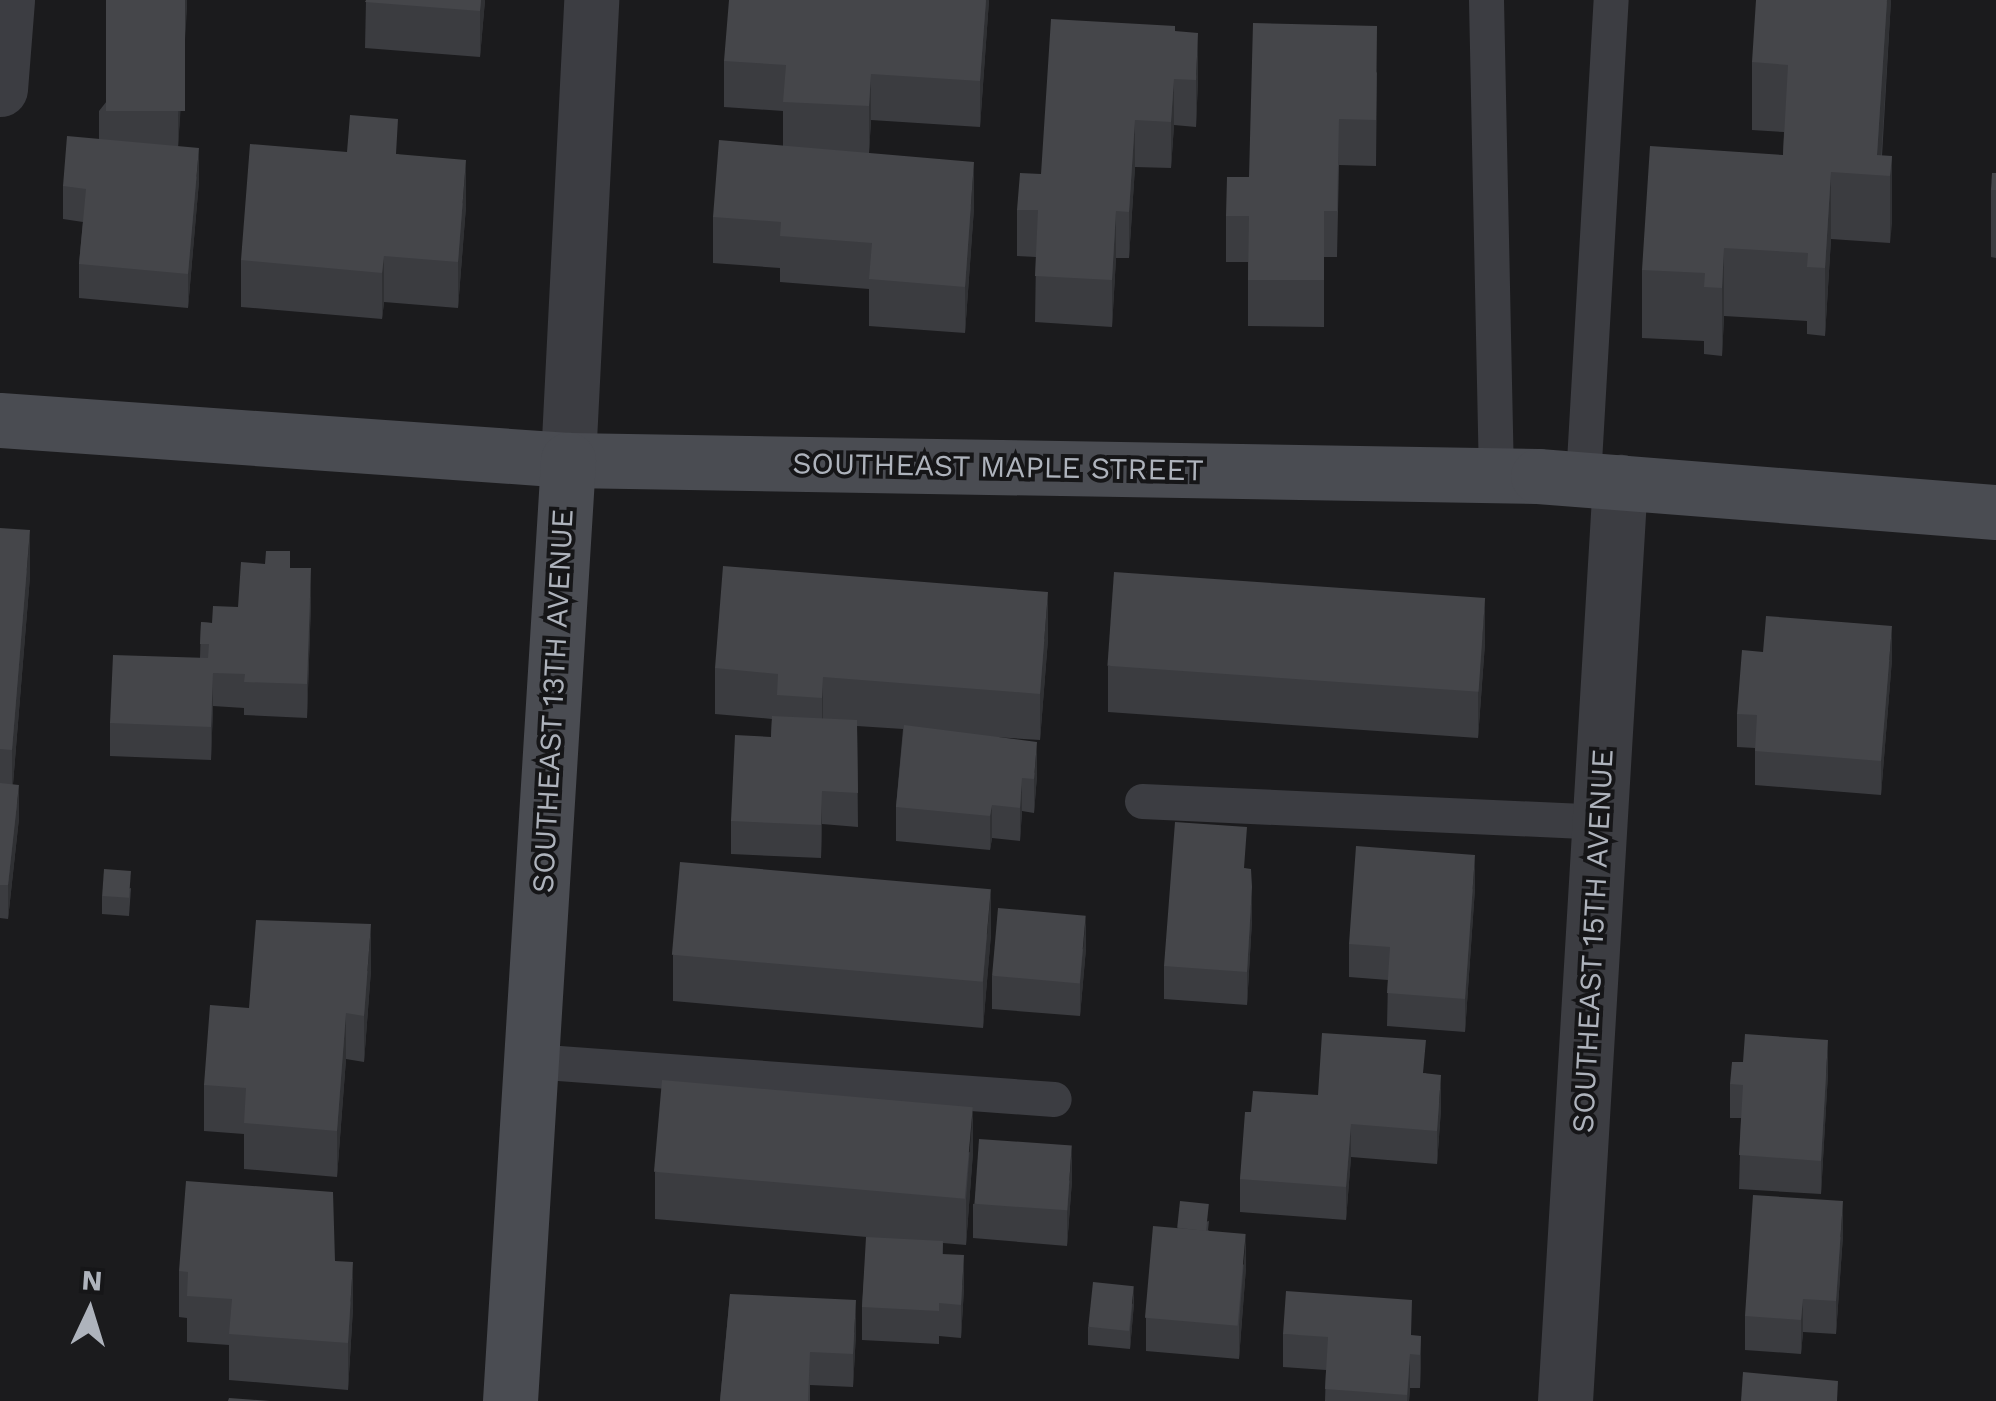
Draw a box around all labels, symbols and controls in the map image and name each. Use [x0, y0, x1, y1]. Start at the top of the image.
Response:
street label: SOUTHEAST MAPLE STREET [792, 445, 1204, 489]
street label: SOUTHEAST 13TH AVENUE [525, 507, 581, 895]
street label: SOUTHEAST 15TH AVENUE [1565, 747, 1621, 1135]
north arrow [40, 1261, 140, 1361]
text: N [81, 1263, 104, 1298]

